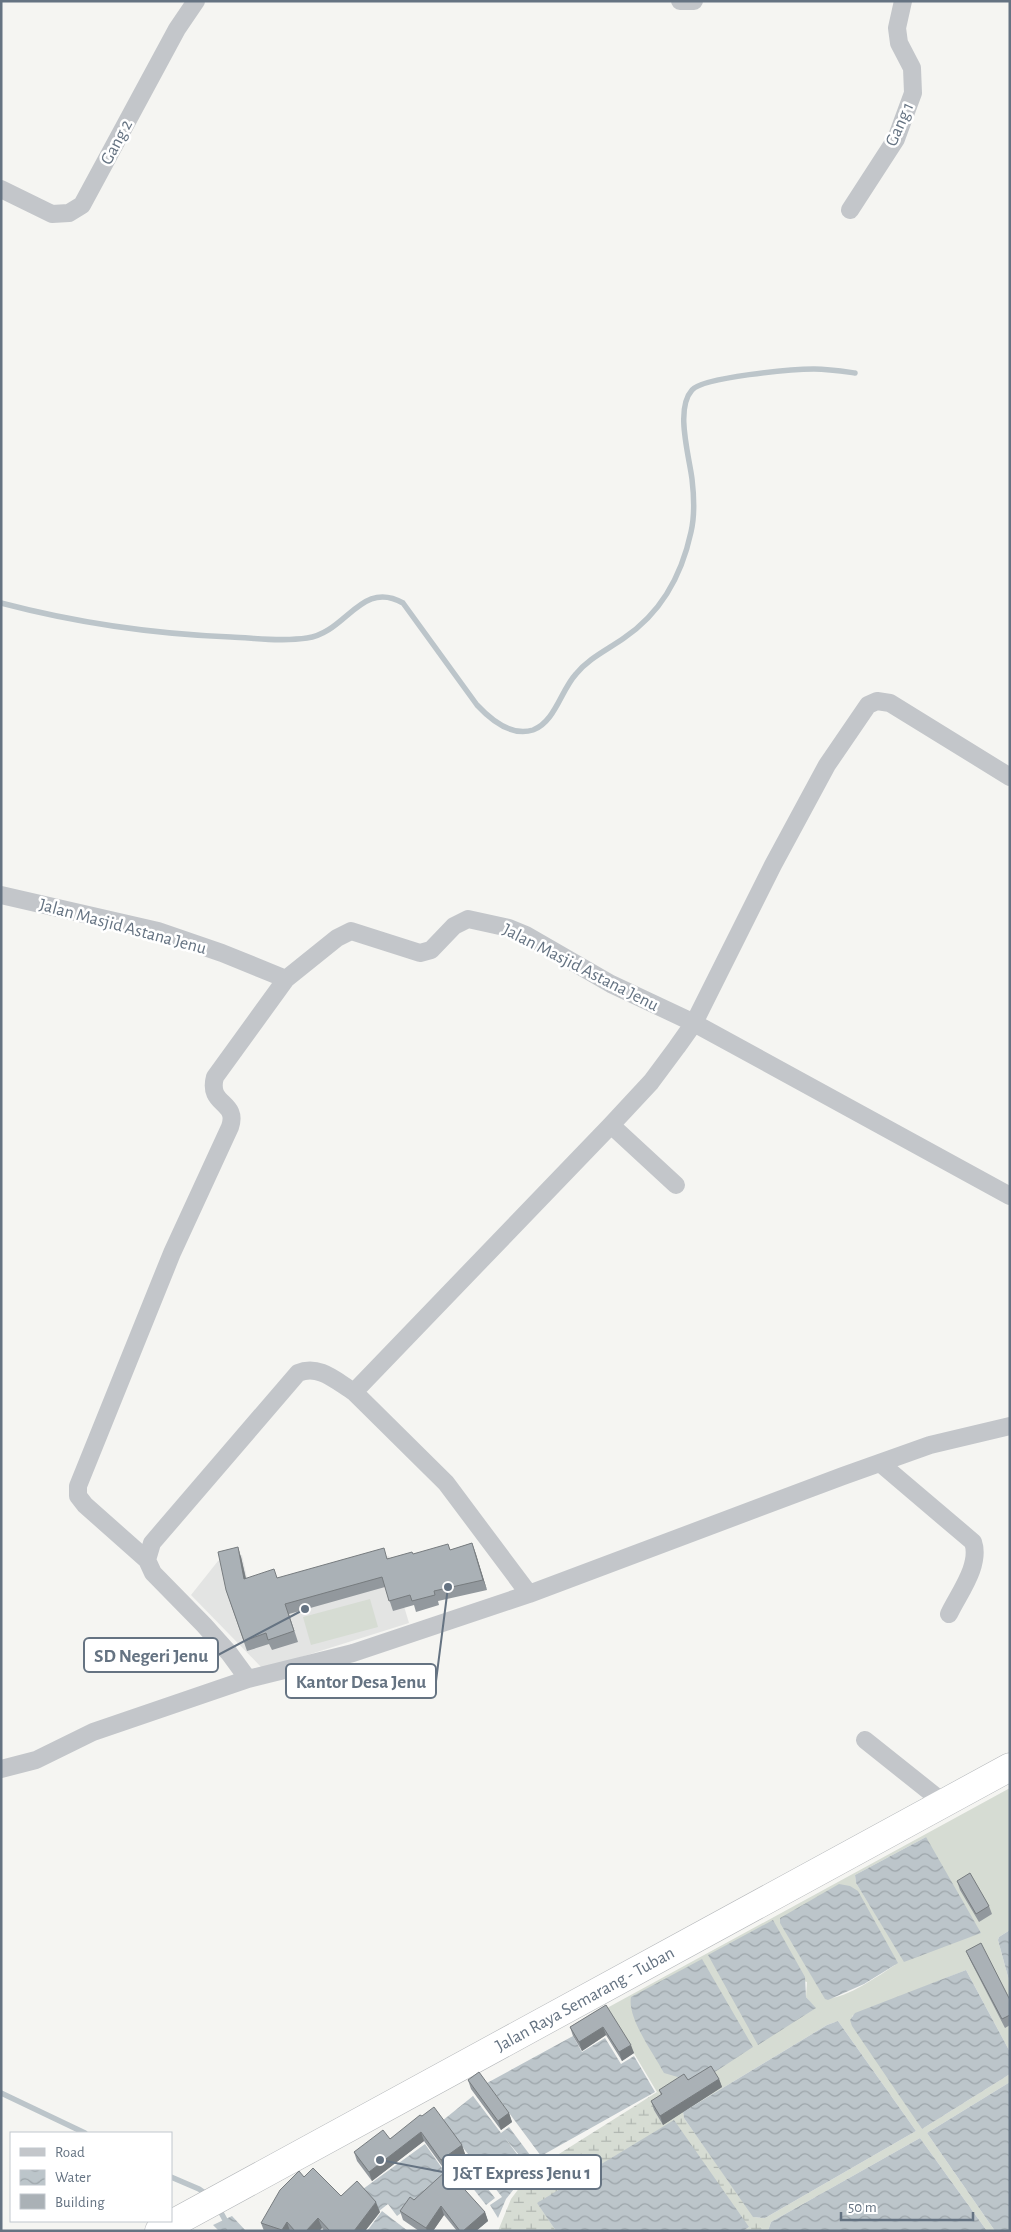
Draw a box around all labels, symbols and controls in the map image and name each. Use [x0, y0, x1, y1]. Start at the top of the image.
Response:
street label: Gang 1 [882, 100, 917, 149]
street label: Gang 2 [98, 117, 136, 168]
street label: Jalan Masjid Astana Jenu [37, 896, 208, 958]
street label: Jalan Masjid Astana Jenu [500, 921, 661, 1015]
callout: SD Negeri Jenu [84, 1638, 218, 1672]
text: SD Negeri Jenu [94, 1647, 208, 1666]
callout: Kantor Desa Jenu [286, 1664, 436, 1698]
text: Kantor Desa Jenu [296, 1673, 426, 1692]
street label: Jalan Raya Semarang - Tuban [493, 1944, 678, 2056]
legend [10, 2132, 172, 2222]
text: Road [55, 2145, 85, 2160]
callout: J&T Express Jenu 1 [443, 2155, 601, 2189]
text: J&T Express Jenu 1 [453, 2164, 591, 2183]
text: Water [55, 2170, 91, 2185]
scale bar [841, 2190, 974, 2222]
text: Building [55, 2195, 105, 2210]
text: 50 m [848, 2200, 877, 2215]

